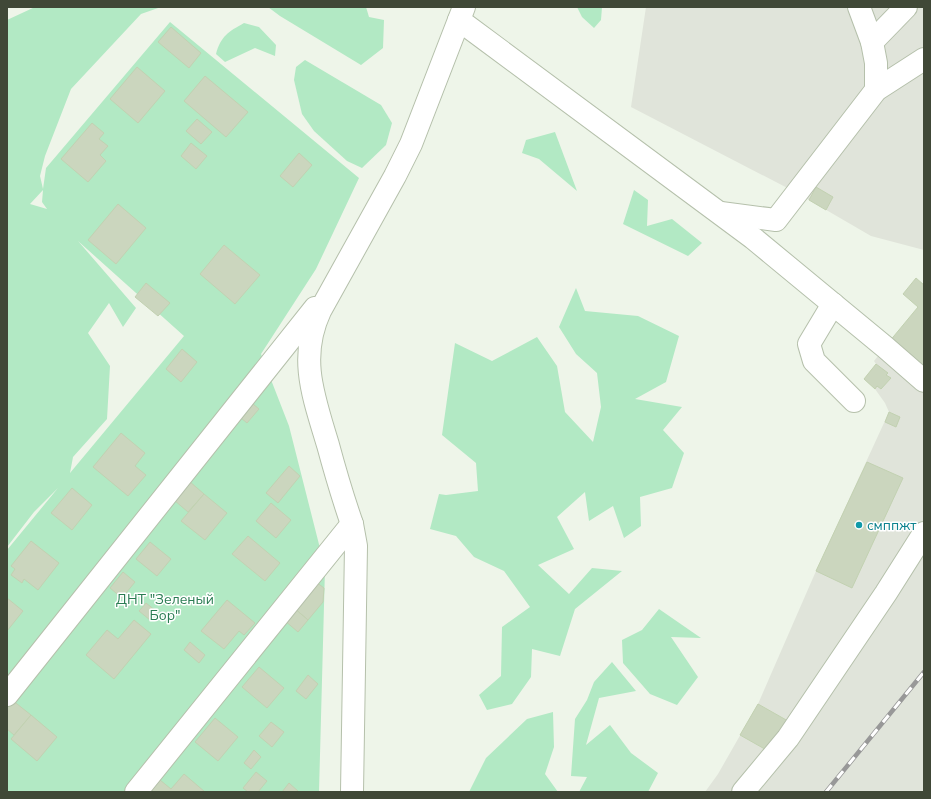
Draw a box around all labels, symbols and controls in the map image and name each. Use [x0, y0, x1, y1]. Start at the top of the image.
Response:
place label: смппжт [867, 516, 917, 535]
marker: смппжт [854, 520, 864, 530]
park label: ДНТ "Зеленый Бор" [116, 590, 214, 625]

